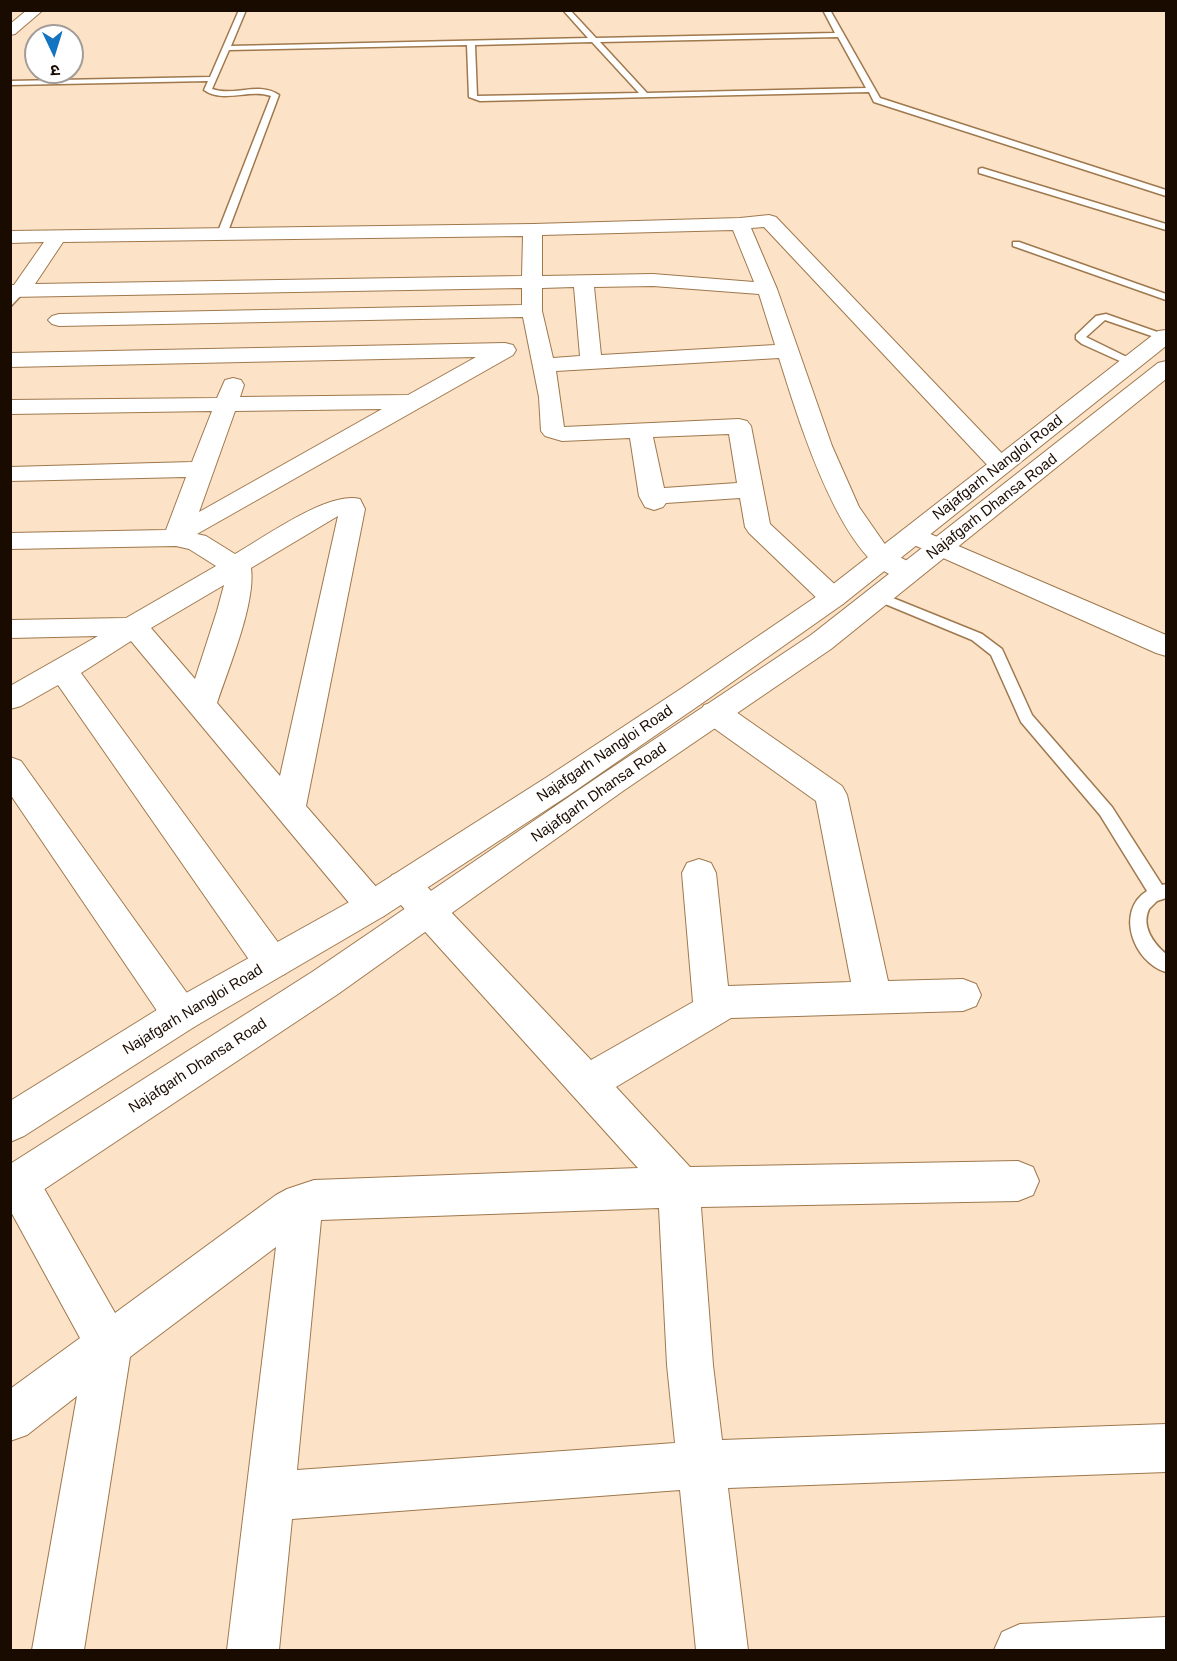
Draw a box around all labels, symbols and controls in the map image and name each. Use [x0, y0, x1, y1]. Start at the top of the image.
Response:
north arrow [24, 24, 84, 84]
text: उ [50, 62, 60, 79]
street label: Najafgarh Nangloi Road [929, 412, 1067, 524]
street label: Najafgarh Dhansa Road [923, 450, 1061, 564]
street label: Najafgarh Nangloi Road [534, 702, 676, 806]
street label: Najafgarh Dhansa Road [528, 739, 670, 847]
street label: Najafgarh Nangloi Road [120, 961, 266, 1059]
street label: Najafgarh Dhansa Road [126, 1015, 270, 1117]

